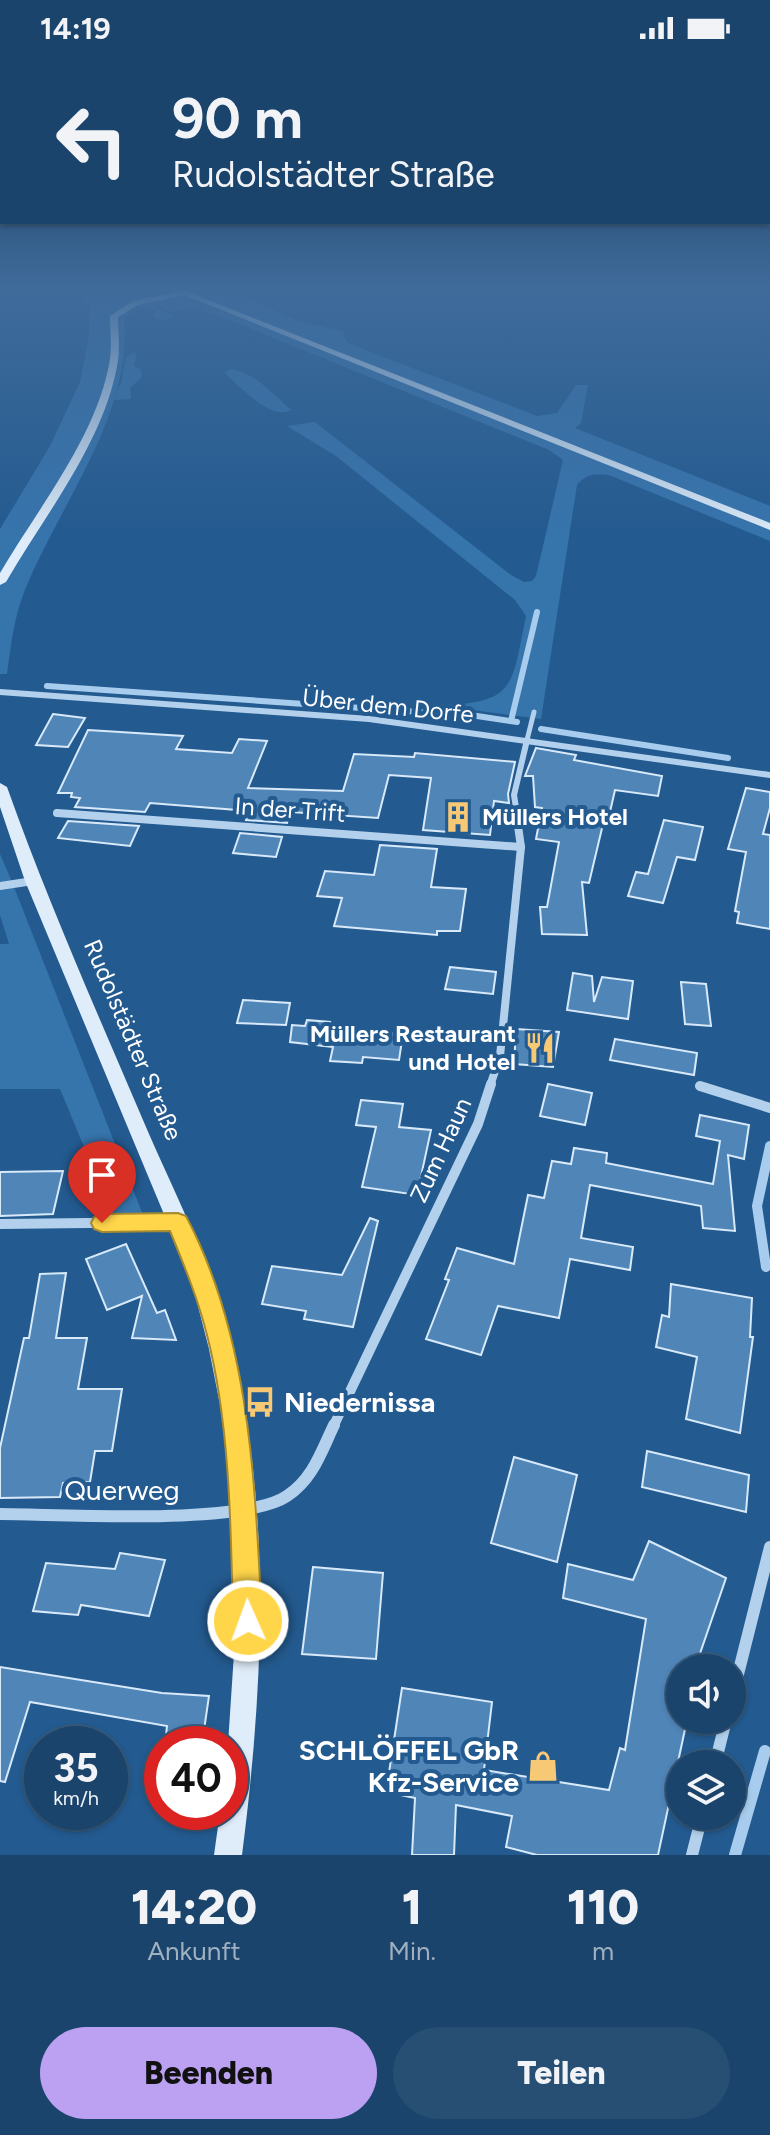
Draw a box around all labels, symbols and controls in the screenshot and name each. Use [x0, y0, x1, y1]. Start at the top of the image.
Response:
text: 14:19 [40, 10, 111, 47]
text: 90 m [172, 85, 303, 152]
icon: left [40, 88, 144, 192]
text: Rudolstädter Straße [172, 153, 495, 196]
street label: Über dem Dorfe [301, 682, 475, 729]
street label: In der Trift [234, 791, 346, 828]
building icon: Müllers Hotel [441, 800, 475, 834]
place label: Müllers Hotel [482, 802, 628, 831]
street label: Rudolstädter Straße [78, 935, 189, 1145]
place label: Müllers Restaurant und Hotel [310, 1019, 516, 1076]
restaurant icon: Müllers Restaurant und Hotel [523, 1031, 557, 1065]
street label: Zum Haun [404, 1093, 477, 1207]
pin [68, 1141, 136, 1223]
icon: arrive [80, 1153, 124, 1197]
bus stop icon: Niedernissa [243, 1385, 277, 1419]
place label: Niedernissa [284, 1385, 436, 1419]
street label: Querweg [64, 1473, 180, 1507]
position arrow [206, 1579, 290, 1663]
map controls [666, 1654, 746, 1830]
button: sound [666, 1654, 746, 1734]
speed limit sign: 40 [144, 1726, 248, 1830]
place label: SCHLÖFFEL GbR Kfz-Service [299, 1733, 519, 1799]
text: 35 [53, 1744, 99, 1792]
shop icon: SCHLÖFFEL GbR Kfz-Service [526, 1749, 560, 1783]
button: layers [666, 1750, 746, 1830]
text: km/h [53, 1786, 99, 1810]
text: 14:20 [131, 1878, 257, 1936]
text: 1 [402, 1878, 422, 1936]
text: 110 [567, 1878, 639, 1936]
text: Ankunft [147, 1935, 241, 1967]
text: Min. [388, 1935, 436, 1967]
text: m [592, 1935, 614, 1967]
button: Beenden [40, 2027, 377, 2119]
button: Teilen [393, 2027, 730, 2119]

